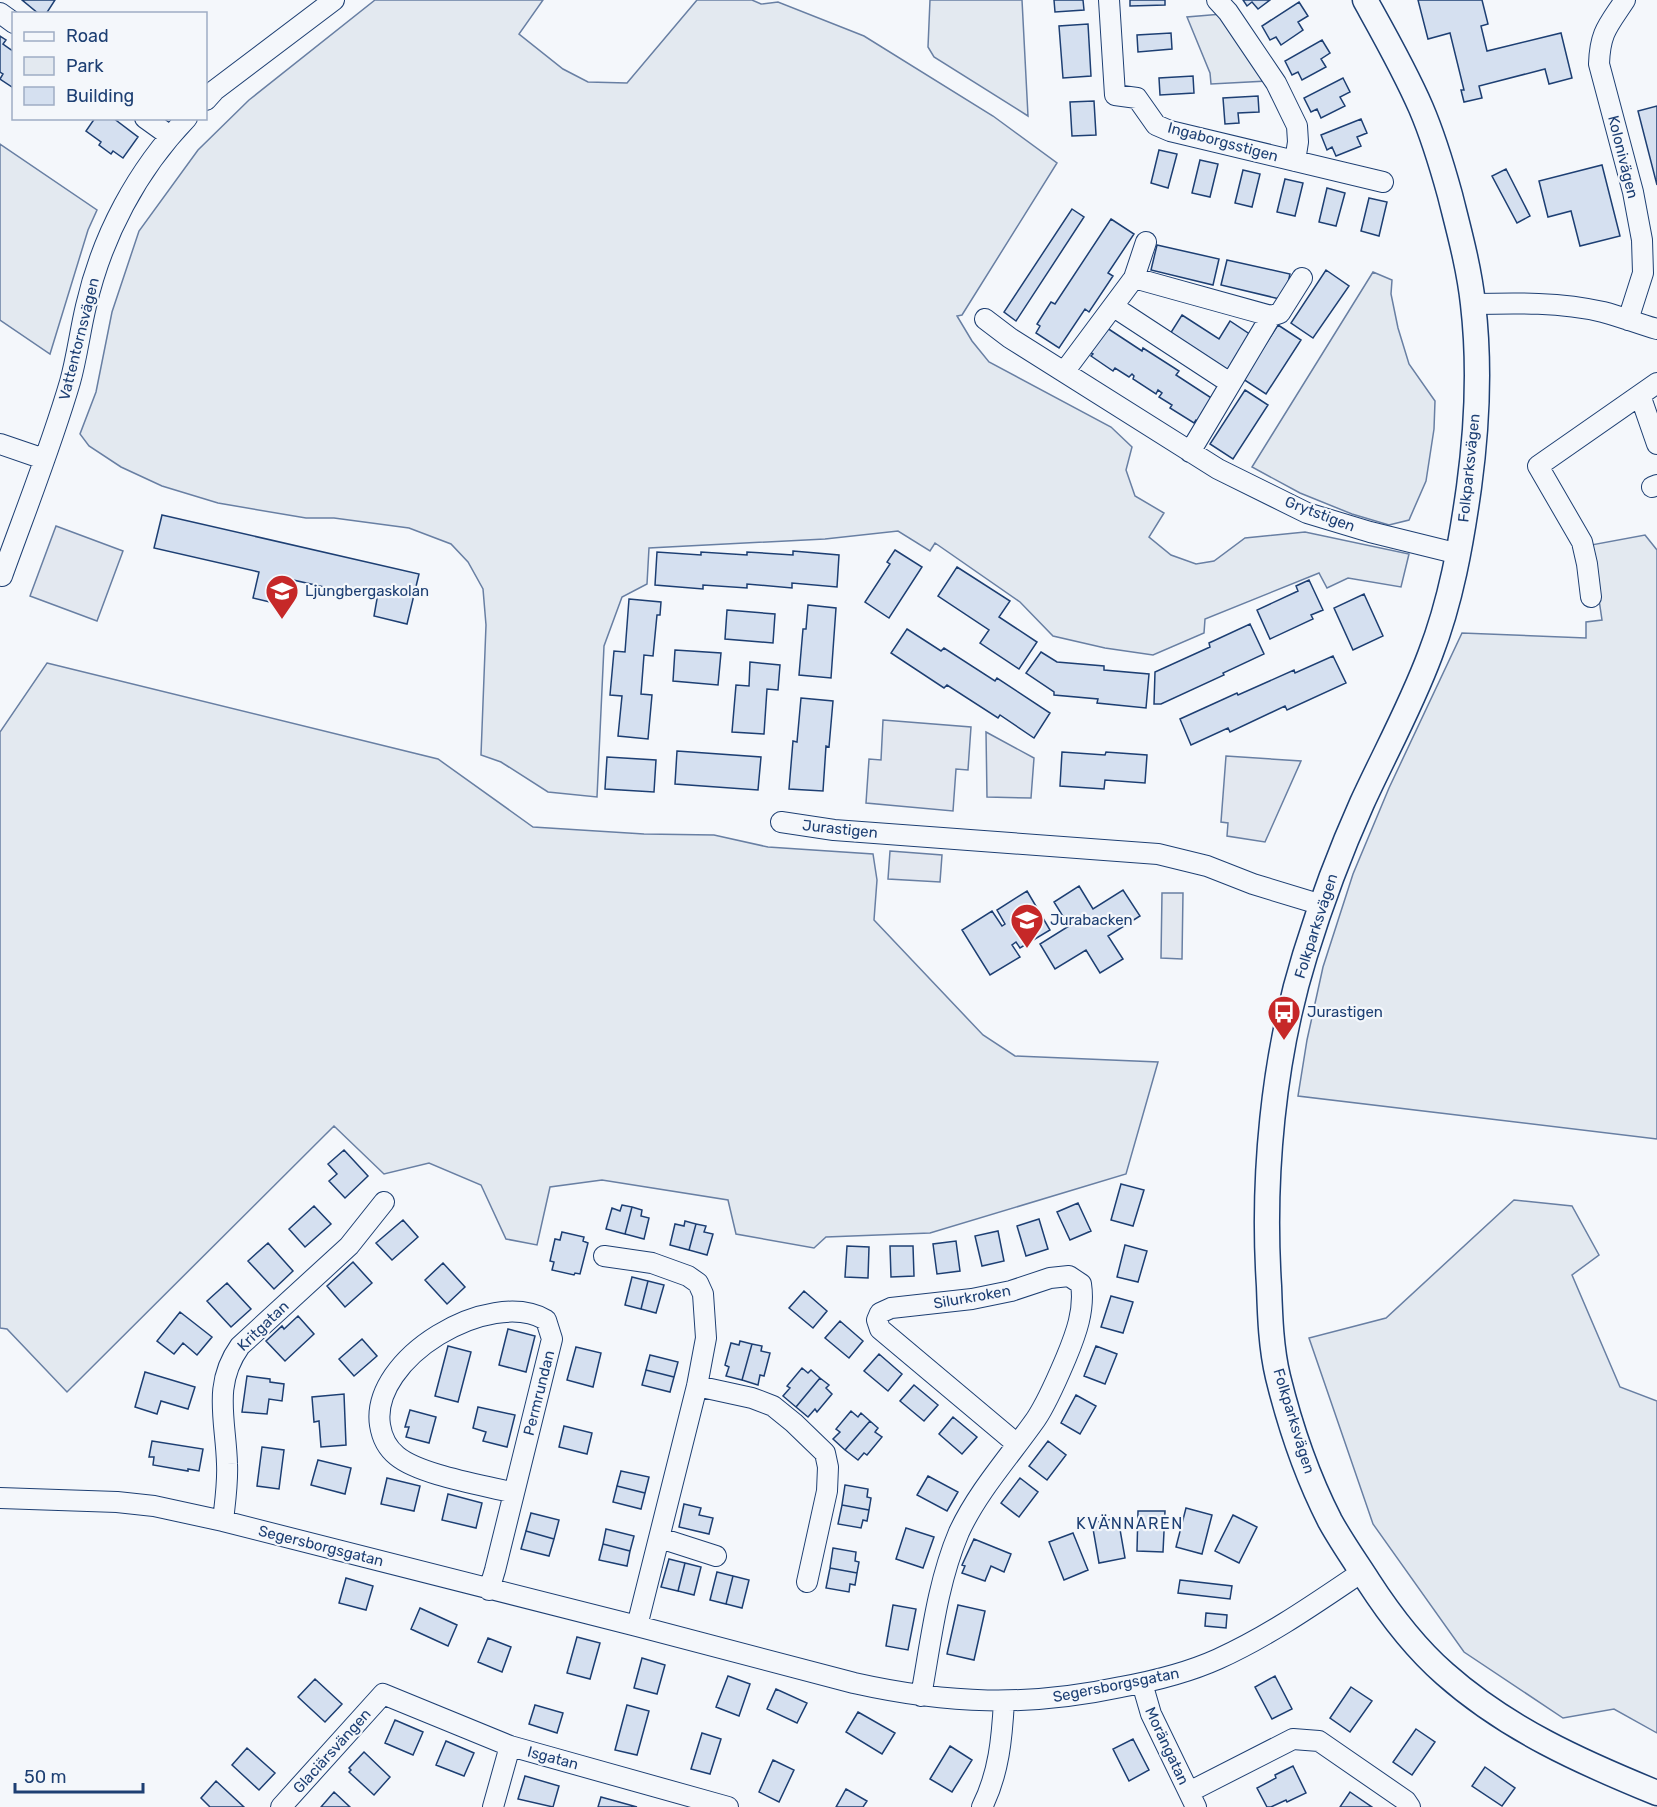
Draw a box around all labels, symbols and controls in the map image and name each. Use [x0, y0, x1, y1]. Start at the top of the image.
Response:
legend [12, 12, 207, 120]
text: Road [66, 25, 109, 47]
text: Park [66, 55, 104, 77]
text: Building [66, 85, 134, 107]
street label: Kolonivägen [1604, 114, 1642, 200]
street label: Ingaborgsstigen [1166, 119, 1280, 165]
street label: Vattentornsvägen [55, 276, 103, 402]
street label: Folkparksvägen [1454, 413, 1484, 523]
street label: Grytstigen [1282, 492, 1358, 536]
school or university icon: Ljungbergaskolan [264, 573, 300, 620]
place label: Ljungbergaskolan [305, 582, 429, 600]
street label: Jurastigen [801, 816, 879, 842]
street label: Folkparksvägen [1291, 871, 1341, 981]
school or university icon: Jurabacken [1009, 902, 1045, 949]
place label: Jurabacken [1050, 911, 1133, 929]
bus stop icon: Jurastigen [1266, 994, 1302, 1041]
place label: Jurastigen [1307, 1003, 1383, 1021]
street label: Silurkroken [932, 1281, 1012, 1313]
street label: Kritgatan [234, 1297, 292, 1355]
street label: Permrundan [520, 1349, 558, 1437]
street label: Folkparksvägen [1269, 1366, 1319, 1476]
district label: KVÄNNAREN [1076, 1514, 1184, 1533]
street label: Segersborgsgatan [256, 1522, 386, 1570]
street label: Segersborgsgatan [1051, 1664, 1181, 1706]
street label: Morängatan [1141, 1704, 1193, 1788]
street label: Glaciärsvängen [289, 1705, 375, 1797]
street label: Isgatan [525, 1743, 581, 1773]
scale bar [15, 1756, 142, 1794]
text: 50 m [24, 1766, 67, 1788]

